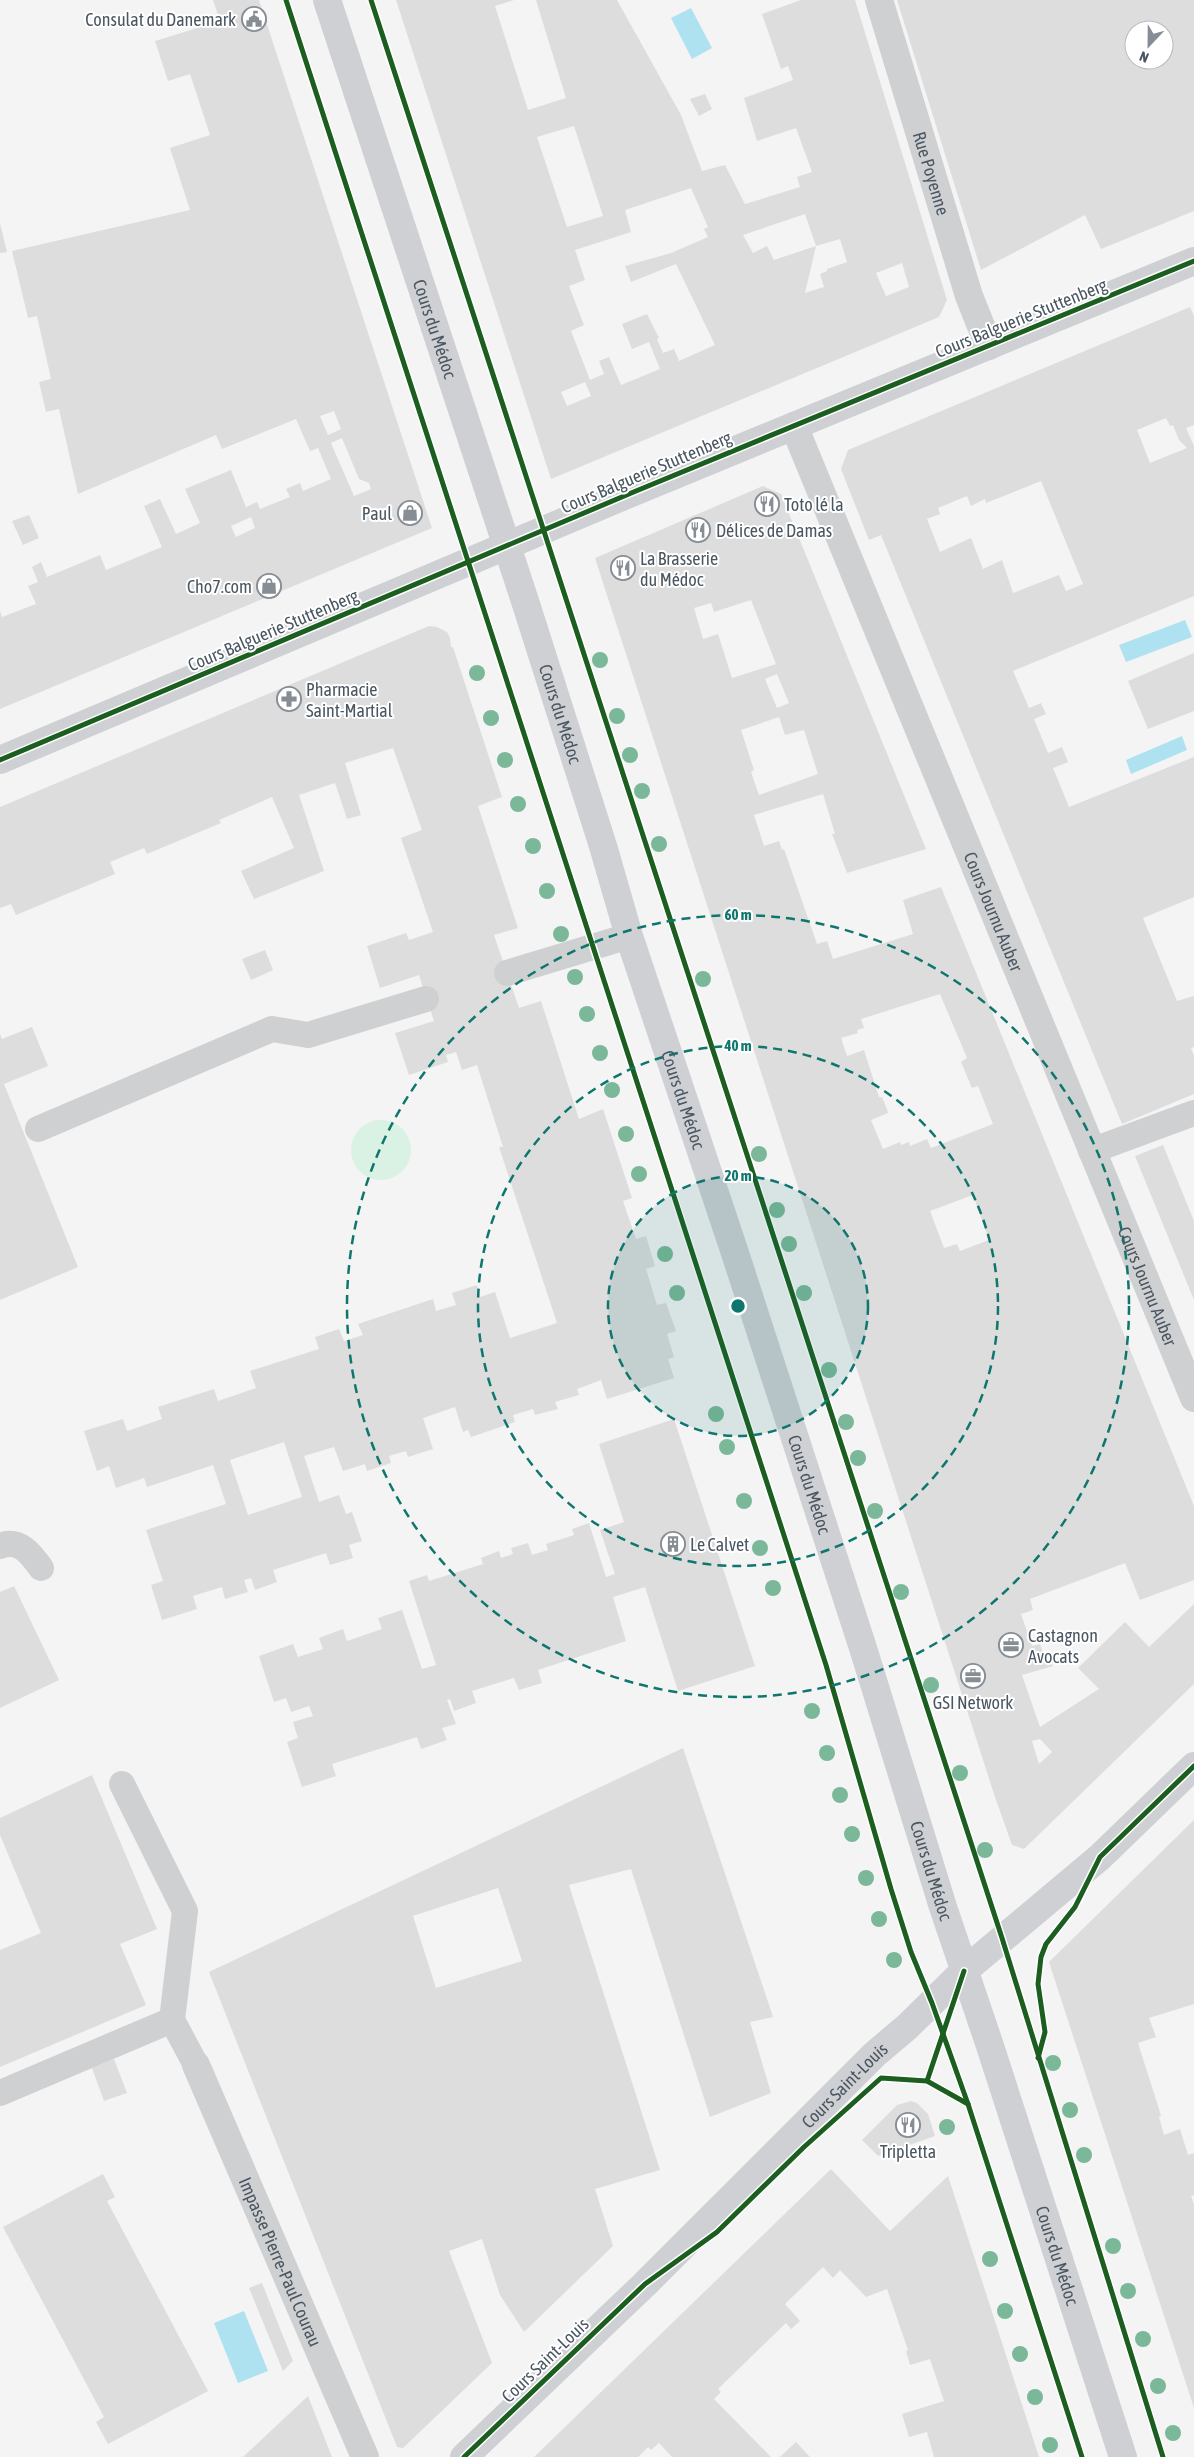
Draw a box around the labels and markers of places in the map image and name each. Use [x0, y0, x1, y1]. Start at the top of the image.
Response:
public building icon: Consulat du Danemark [241, 6, 267, 32]
place label: Consulat du Danemark [85, 9, 236, 30]
restaurant icon: Toto lé la [754, 491, 780, 517]
place label: Toto lé la [784, 494, 844, 515]
shop icon: Paul [397, 500, 423, 526]
place label: Paul [362, 503, 392, 524]
restaurant icon: Délices de Damas [685, 517, 711, 543]
place label: Délices de Damas [716, 520, 832, 541]
place label: La Brasserie du Médoc [640, 548, 718, 590]
restaurant icon: La Brasserie du Médoc [610, 555, 636, 581]
shop icon: Cho7.com [256, 573, 282, 599]
place label: Cho7.com [187, 576, 252, 597]
place label: Pharmacie Saint-Martial [306, 679, 393, 721]
pharmacy icon: Pharmacie Saint-Martial [276, 686, 302, 712]
centre of rings [729, 1297, 747, 1315]
building icon: Le Calvet [660, 1531, 686, 1557]
place label: Le Calvet [690, 1534, 749, 1555]
place label: Castagnon Avocats [1028, 1625, 1098, 1667]
office icon: Castagnon Avocats [998, 1632, 1024, 1658]
office icon: GSI Network [960, 1663, 986, 1689]
place label: GSI Network [933, 1692, 1013, 1713]
restaurant icon: Tripletta [895, 2112, 921, 2138]
place label: Tripletta [880, 2141, 936, 2162]

